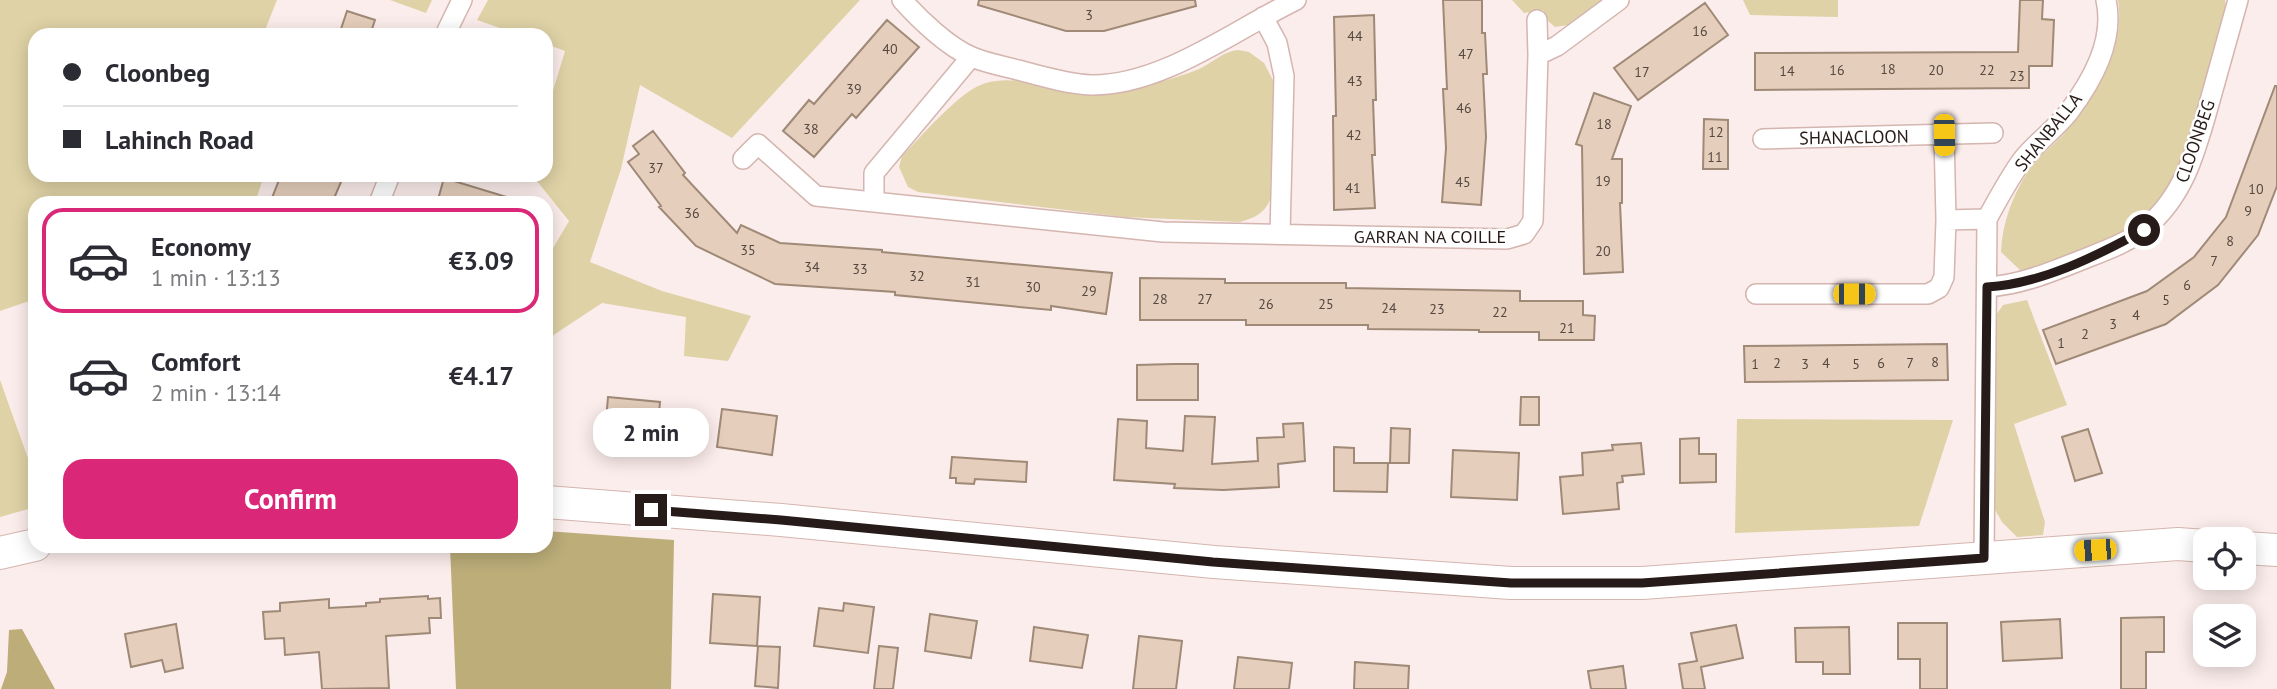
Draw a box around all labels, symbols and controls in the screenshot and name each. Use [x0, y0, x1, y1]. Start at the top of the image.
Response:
house number: 3 [1085, 6, 1093, 24]
house number: 16 [1692, 22, 1708, 40]
house number: 44 [1347, 27, 1363, 45]
house number: 40 [882, 40, 898, 58]
house number: 47 [1458, 45, 1474, 63]
text: Cloonbeg [105, 56, 210, 89]
house number: 18 [1880, 60, 1896, 78]
house number: 16 [1829, 61, 1845, 79]
house number: 20 [1928, 61, 1944, 79]
house number: 22 [1979, 61, 1995, 79]
house number: 14 [1779, 62, 1795, 80]
house number: 17 [1634, 63, 1650, 81]
house number: 23 [2009, 67, 2025, 85]
house number: 43 [1347, 72, 1363, 90]
house number: 39 [846, 80, 862, 98]
street label: SHANBALLA [2009, 88, 2087, 176]
street label: CLOONBEG [2170, 96, 2220, 186]
house number: 46 [1456, 99, 1472, 117]
car [1934, 114, 1955, 156]
house number: 18 [1596, 115, 1612, 133]
house number: 38 [803, 120, 819, 138]
text: Lahinch Road [105, 123, 254, 156]
house number: 12 [1708, 123, 1724, 141]
street label: SHANACLOON [1799, 125, 1909, 149]
house number: 42 [1346, 126, 1362, 144]
house number: 11 [1707, 148, 1723, 166]
house number: 37 [648, 159, 664, 177]
house number: 19 [1595, 172, 1611, 190]
house number: 45 [1455, 173, 1471, 191]
house number: 41 [1345, 179, 1361, 197]
house number: 10 [2248, 180, 2264, 198]
house number: 9 [2244, 202, 2252, 220]
house number: 36 [684, 204, 700, 222]
route start [2128, 214, 2160, 246]
street label: GARRAN NA COILLE [1354, 225, 1506, 248]
icon: car [67, 229, 130, 292]
text: Economy [151, 230, 251, 263]
house number: 8 [2226, 232, 2234, 250]
house number: 35 [740, 241, 756, 259]
house number: 20 [1595, 242, 1611, 260]
text: €3.09 [449, 244, 514, 277]
house number: 7 [2210, 252, 2218, 270]
house number: 34 [804, 258, 820, 276]
house number: 33 [852, 260, 868, 278]
text: 1 min · 13:13 [151, 263, 281, 292]
house number: 32 [909, 267, 925, 285]
house number: 31 [965, 273, 981, 291]
house number: 6 [2183, 276, 2191, 294]
house number: 30 [1025, 278, 1041, 296]
house number: 29 [1081, 282, 1097, 300]
car [1834, 284, 1876, 305]
house number: 28 [1152, 290, 1168, 308]
house number: 27 [1197, 290, 1213, 308]
house number: 5 [2162, 291, 2170, 309]
house number: 26 [1258, 295, 1274, 313]
house number: 25 [1318, 295, 1334, 313]
house number: 24 [1381, 299, 1397, 317]
house number: 23 [1429, 300, 1445, 318]
house number: 22 [1492, 303, 1508, 321]
house number: 4 [2132, 306, 2140, 324]
house number: 3 [2109, 315, 2117, 333]
house number: 21 [1559, 319, 1575, 337]
house number: 2 [2081, 325, 2089, 343]
house number: 1 [2057, 334, 2065, 352]
icon: car [67, 344, 130, 407]
text: Comfort [151, 345, 241, 378]
house number: 8 [1931, 353, 1939, 371]
house number: 2 [1773, 354, 1781, 372]
house number: 4 [1822, 354, 1830, 372]
house number: 6 [1877, 354, 1885, 372]
house number: 7 [1906, 354, 1914, 372]
house number: 1 [1751, 355, 1759, 373]
house number: 3 [1801, 355, 1809, 373]
house number: 5 [1852, 355, 1860, 373]
text: €4.17 [449, 359, 514, 392]
text: 2 min · 13:14 [151, 378, 281, 407]
callout: 2 min [593, 408, 709, 458]
text: 2 min [623, 418, 679, 447]
button: Confirm [63, 459, 518, 539]
route end [635, 494, 667, 526]
map controls [2193, 527, 2256, 667]
button: locate [2193, 527, 2256, 590]
car [2074, 538, 2117, 562]
button: layers [2193, 604, 2256, 667]

